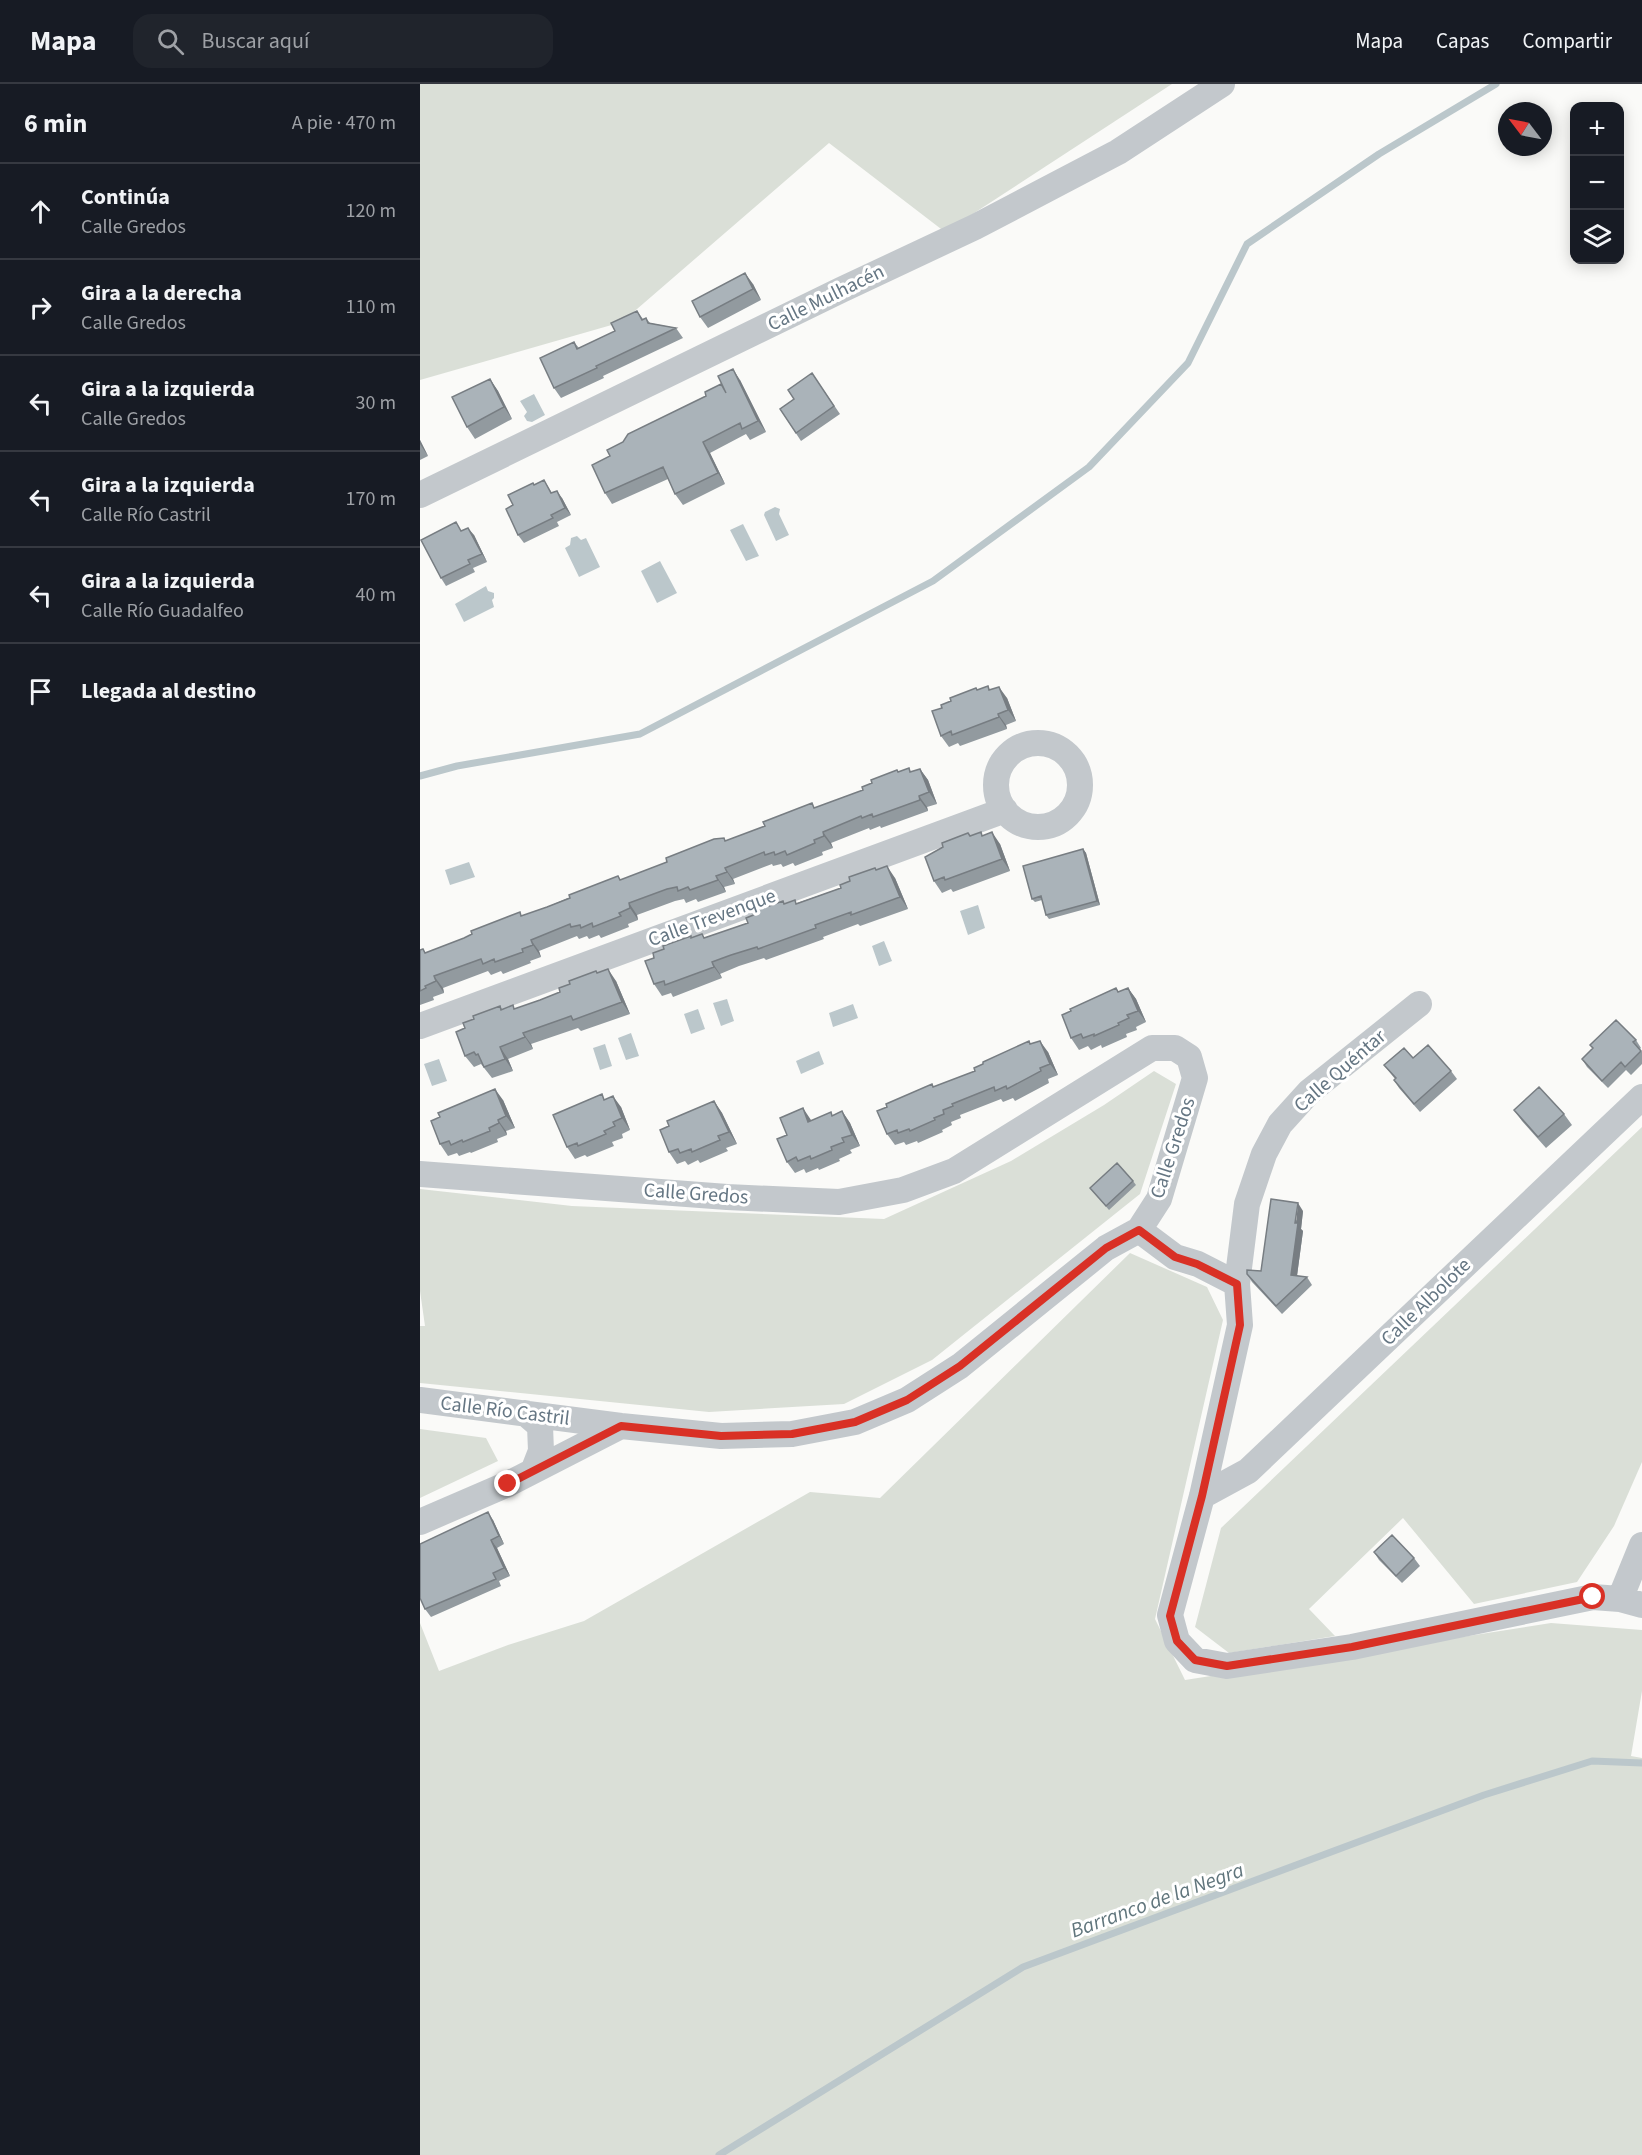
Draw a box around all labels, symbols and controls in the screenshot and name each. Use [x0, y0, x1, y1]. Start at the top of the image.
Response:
search box [133, 14, 553, 68]
text: Mapa [30, 21, 97, 61]
icon: search [154, 25, 187, 58]
text: Buscar aquí [202, 25, 309, 57]
text: Mapa [1355, 26, 1403, 56]
text: Capas [1436, 26, 1489, 56]
text: Compartir [1522, 26, 1612, 56]
north arrow [1498, 102, 1552, 156]
map controls [1570, 102, 1624, 264]
button: + [1570, 102, 1624, 156]
text: 6 min [24, 105, 87, 142]
text: A pie · 470 m [292, 109, 396, 137]
button: − [1570, 156, 1624, 210]
text: Continúa [81, 181, 170, 213]
icon: ahead [24, 195, 57, 228]
text: 120 m [346, 197, 396, 225]
button: layers [1570, 210, 1624, 264]
text: Calle Gredos [81, 213, 186, 241]
street label: Calle Mulhacén [763, 258, 889, 338]
text: Gira a la derecha [81, 277, 242, 309]
icon: right [24, 291, 57, 324]
text: 110 m [346, 293, 396, 321]
text: Calle Gredos [81, 309, 186, 337]
text: Gira a la izquierda [81, 373, 255, 405]
icon: left [24, 387, 57, 420]
text: 30 m [356, 389, 396, 417]
text: Calle Gredos [81, 405, 186, 433]
text: Gira a la izquierda [81, 469, 255, 501]
icon: left [24, 483, 57, 516]
text: 170 m [346, 485, 396, 513]
text: Calle Río Castril [81, 501, 211, 529]
text: Gira a la izquierda [81, 565, 255, 597]
icon: left [24, 579, 57, 612]
text: 40 m [356, 581, 396, 609]
text: Calle Río Guadalfeo [81, 597, 244, 625]
icon: arrive [24, 675, 57, 708]
text: Llegada al destino [81, 675, 256, 707]
street label: Calle Trevenque [644, 882, 780, 954]
street label: Calle Quéntar [1288, 1023, 1392, 1119]
street label: Calle Gredos [1143, 1094, 1203, 1202]
street label: Calle Gredos [643, 1176, 749, 1212]
street label: Calle Albolote [1375, 1252, 1477, 1352]
street label: Calle Río Castril [439, 1389, 571, 1433]
route end [494, 1470, 520, 1496]
route start [1579, 1583, 1605, 1609]
water label: Barranco de la Negra [1066, 1855, 1248, 1945]

